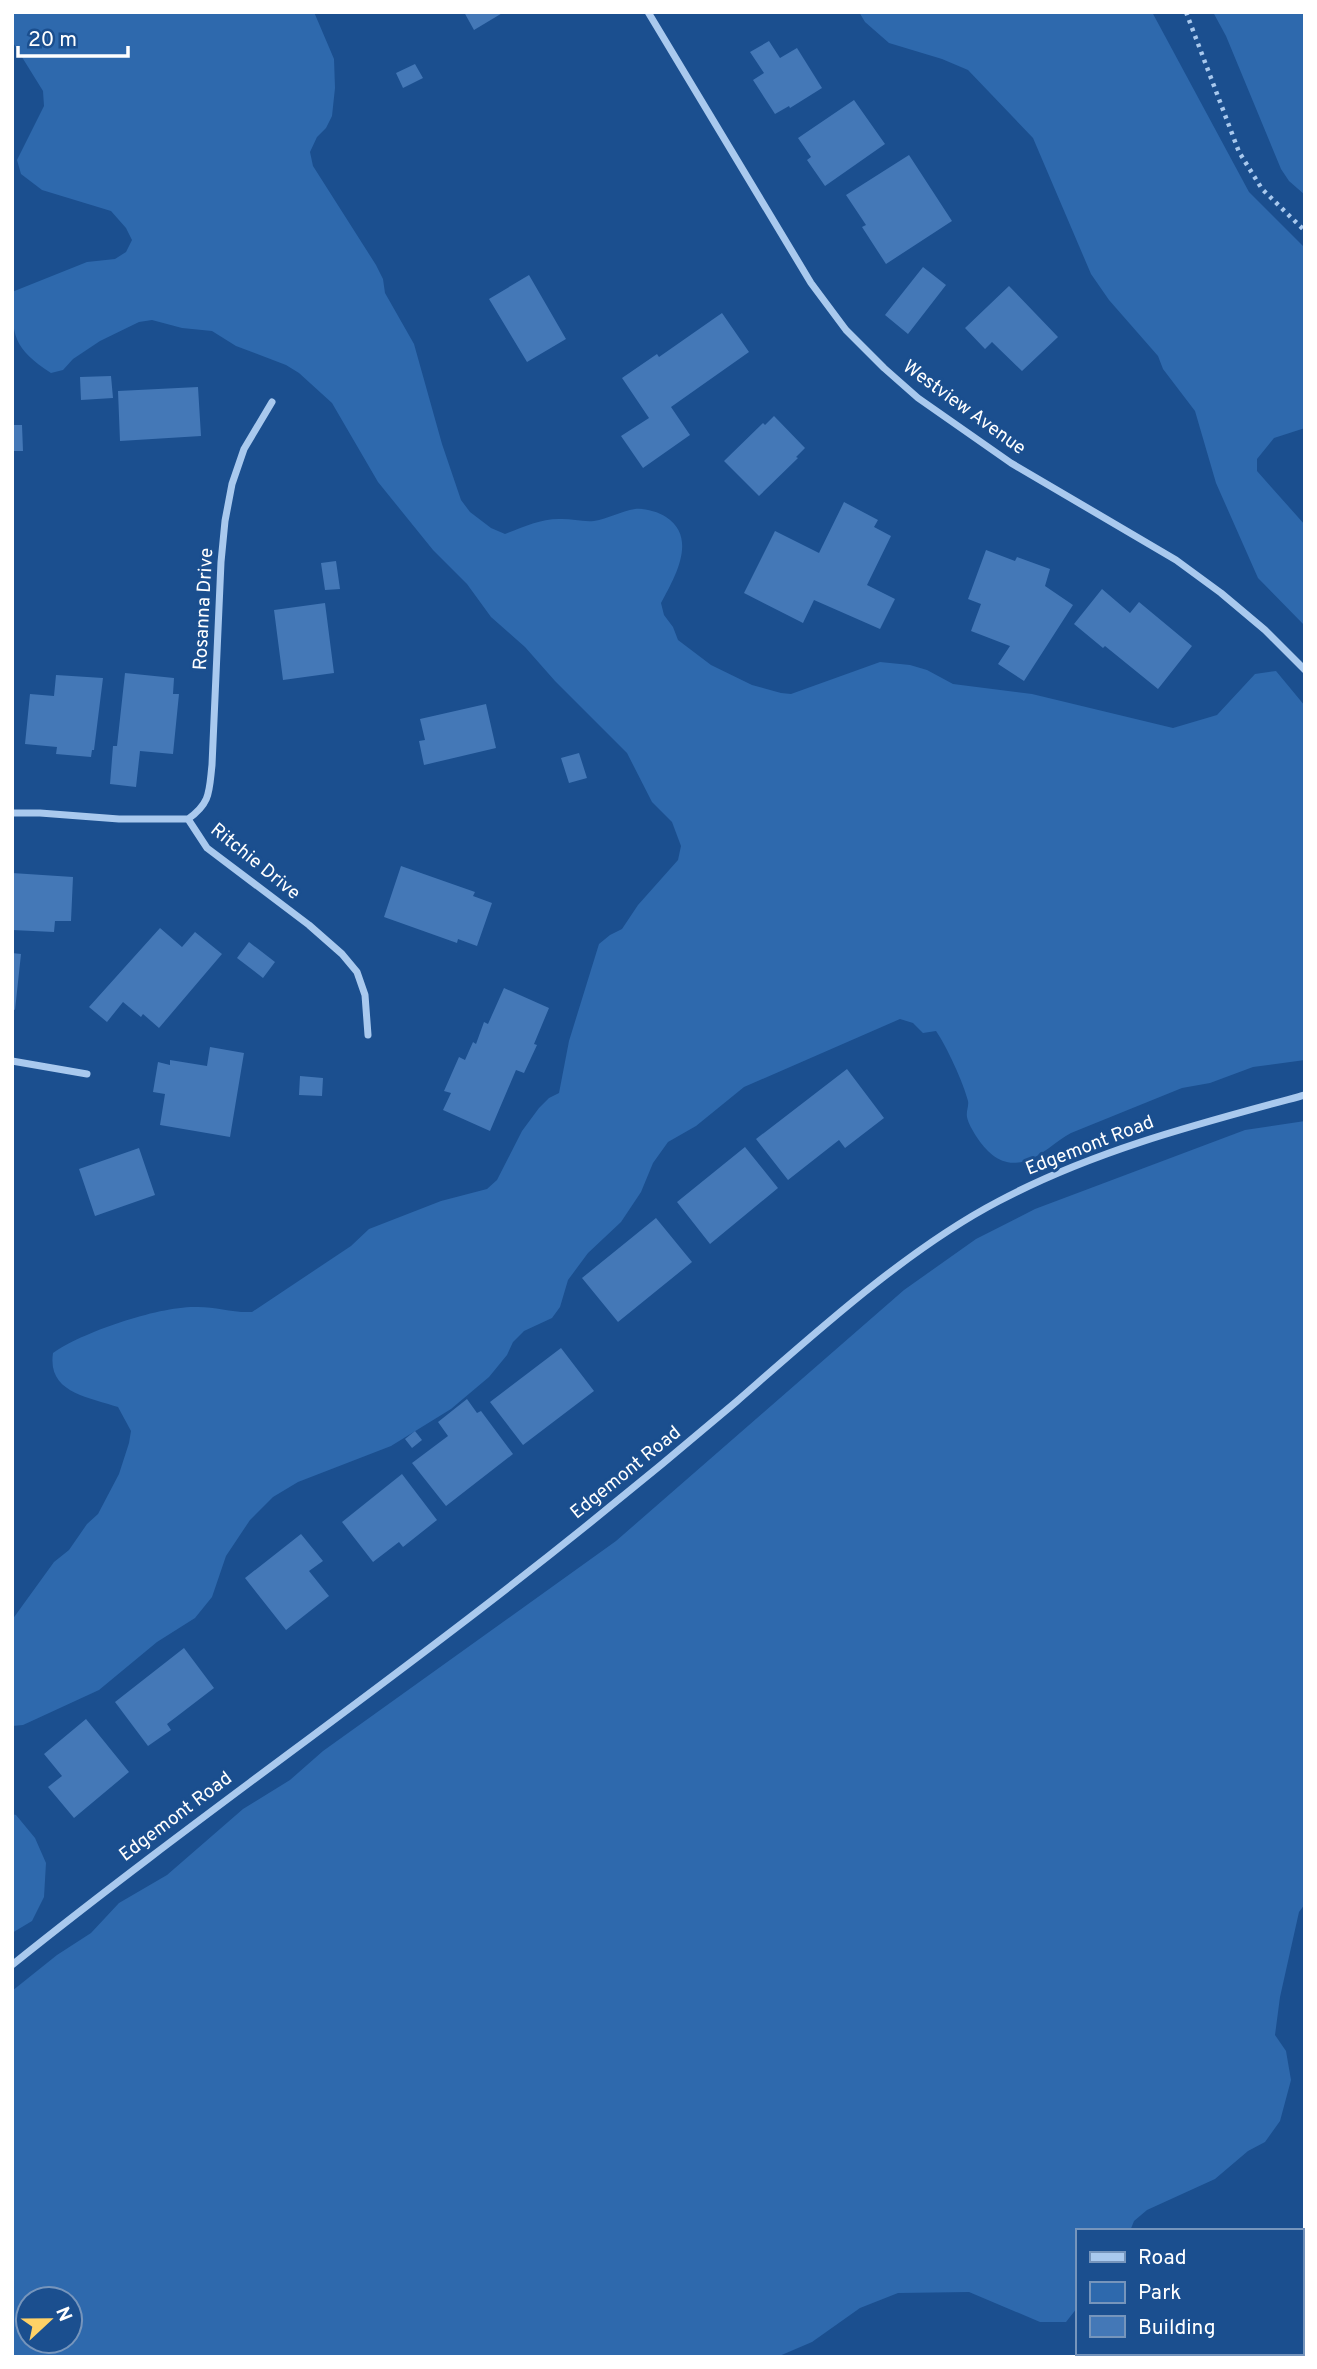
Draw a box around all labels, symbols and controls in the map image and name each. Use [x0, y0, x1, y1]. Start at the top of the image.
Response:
scale bar [18, 14, 128, 58]
text: 20 m [28, 27, 77, 54]
street label: Westview Avenue [898, 355, 1030, 461]
street label: Rosanna Drive [189, 547, 219, 671]
street label: Ritchie Drive [205, 818, 305, 906]
street label: Edgemont Road [1023, 1111, 1157, 1181]
street label: Edgemont Road [566, 1421, 686, 1525]
street label: Edgemont Road [115, 1767, 237, 1867]
legend [1076, 2229, 1303, 2355]
text: Road [1138, 2245, 1187, 2272]
text: Park [1138, 2280, 1181, 2307]
north arrow [14, 2285, 84, 2355]
text: N [49, 2304, 77, 2325]
text: Building [1138, 2315, 1216, 2342]

